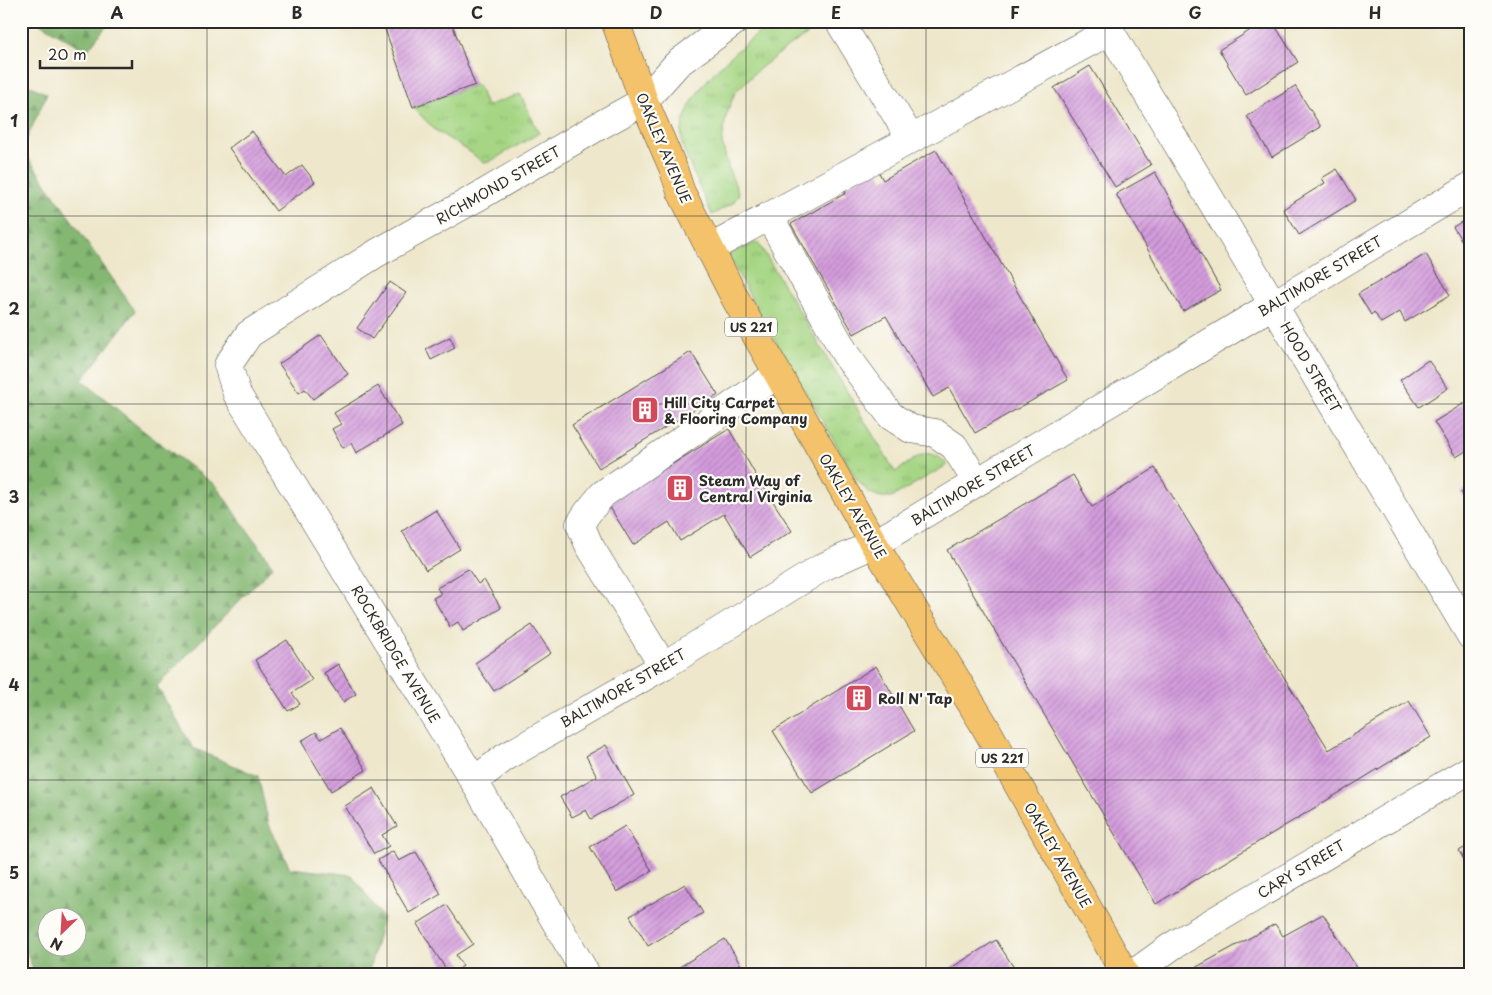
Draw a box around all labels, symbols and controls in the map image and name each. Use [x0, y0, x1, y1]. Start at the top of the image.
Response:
text: A [111, 0, 124, 24]
text: B [292, 0, 303, 24]
text: C [471, 0, 483, 24]
text: D [650, 0, 662, 24]
text: E [831, 0, 841, 24]
text: F [1010, 0, 1020, 24]
text: G [1188, 0, 1202, 24]
text: H [1369, 0, 1381, 24]
scale bar [40, 38, 132, 70]
text: 20 m [48, 42, 87, 65]
street label: OAKLEY AVENUE [631, 89, 697, 207]
text: 1 [10, 108, 18, 132]
street label: RICHMOND STREET [432, 140, 565, 229]
street label: BALTIMORE STREET [1254, 230, 1387, 322]
text: 2 [8, 296, 20, 320]
road number: US 221 [725, 318, 777, 337]
street label: HOOD STREET [1276, 318, 1347, 417]
place label: Hill City Carpet & Flooring Company [664, 392, 807, 429]
building icon: Hill City Carpet & Flooring Company [630, 395, 660, 425]
street label: BALTIMORE STREET [907, 439, 1040, 531]
street label: OAKLEY AVENUE [814, 449, 892, 563]
place label: Steam Way of Central Virginia [699, 470, 813, 507]
building icon: Steam Way of Central Virginia [665, 473, 695, 503]
text: 3 [9, 484, 19, 508]
street label: ROCKBRIDGE AVENUE [346, 581, 446, 727]
street label: BALTIMORE STREET [556, 643, 690, 733]
text: 4 [9, 672, 20, 696]
building icon: Roll N' Tap [844, 683, 874, 713]
place label: Roll N' Tap [878, 688, 953, 709]
road number: US 221 [976, 748, 1028, 768]
street label: OAKLEY AVENUE [1019, 798, 1097, 912]
street label: CARY STREET [1253, 834, 1349, 903]
text: 5 [9, 860, 19, 884]
north arrow [38, 908, 88, 958]
text: N [47, 932, 66, 956]

